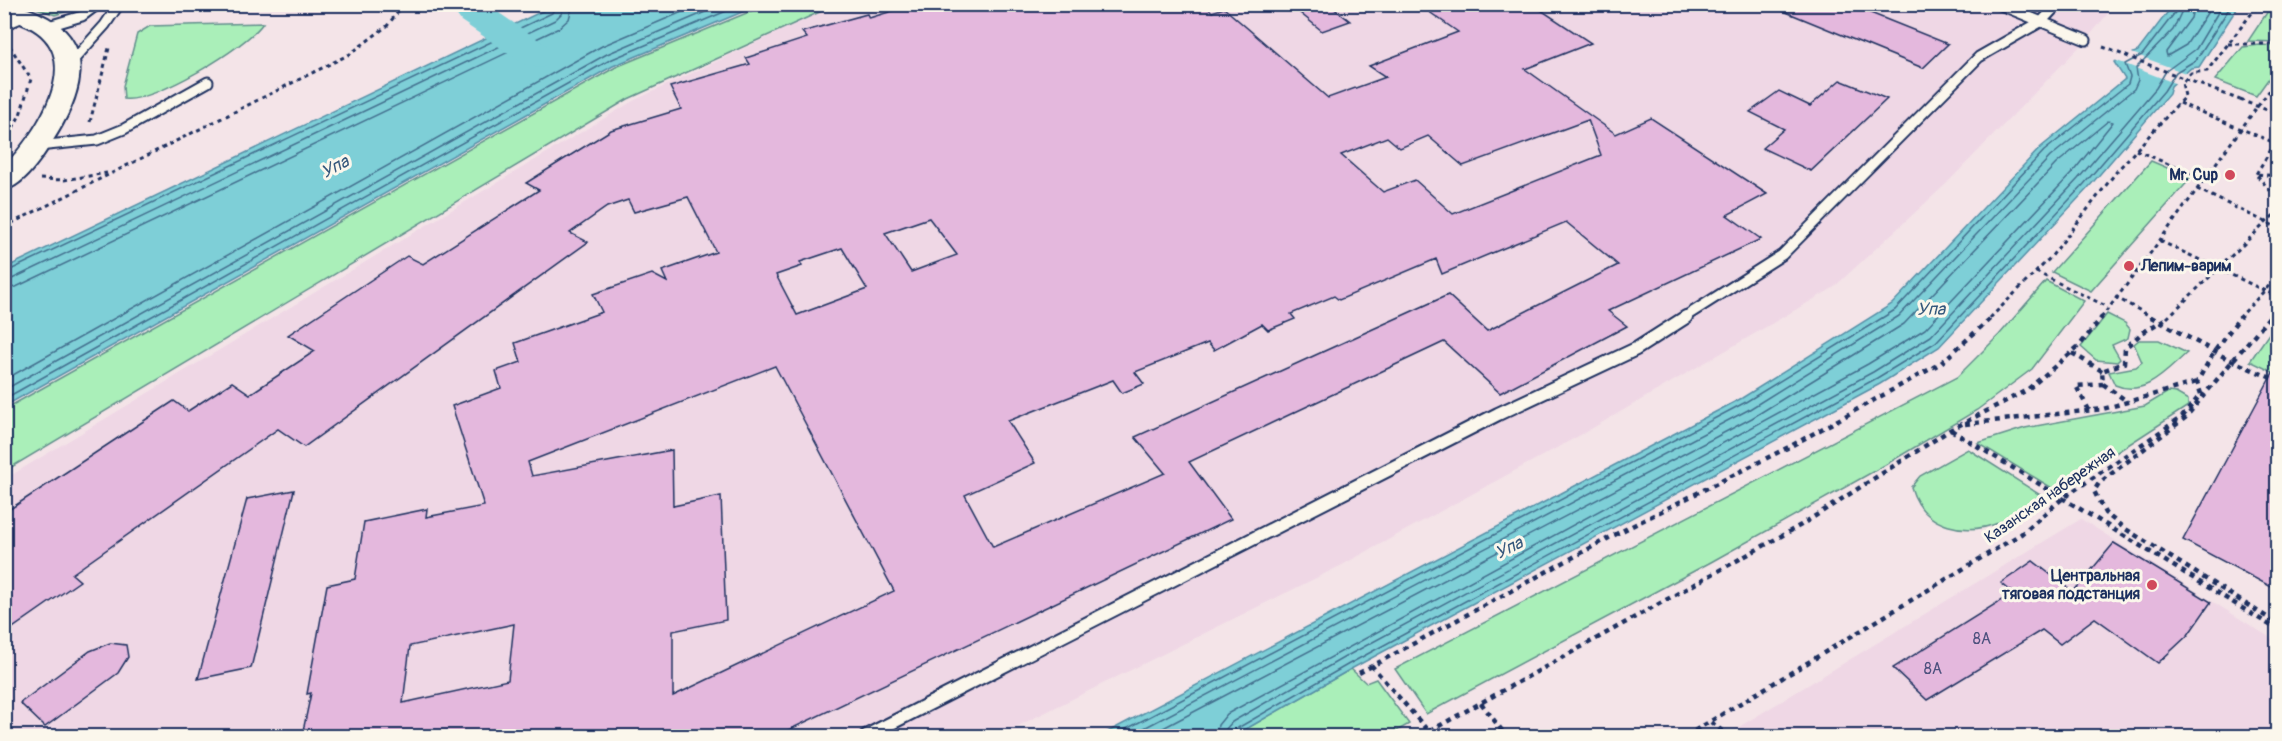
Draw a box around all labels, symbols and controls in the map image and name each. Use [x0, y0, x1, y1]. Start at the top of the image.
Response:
water label: Упа [317, 149, 354, 184]
place label: Mr. Cup [2169, 165, 2218, 185]
marker: Mr. Cup [2223, 168, 2237, 182]
place label: Лепим-варим [2140, 256, 2232, 276]
marker: Лепим-варим [2122, 259, 2136, 273]
water label: Упа [1917, 298, 1947, 321]
street label: Казанская набережная [1981, 442, 2119, 548]
water label: Упа [1491, 531, 1528, 565]
place label: Центральная тяговая подстанция [2002, 566, 2140, 604]
marker: Центральная тяговая подстанция [2145, 578, 2159, 592]
house number: 8А [1973, 629, 1991, 649]
house number: 8А [1924, 659, 1942, 679]

